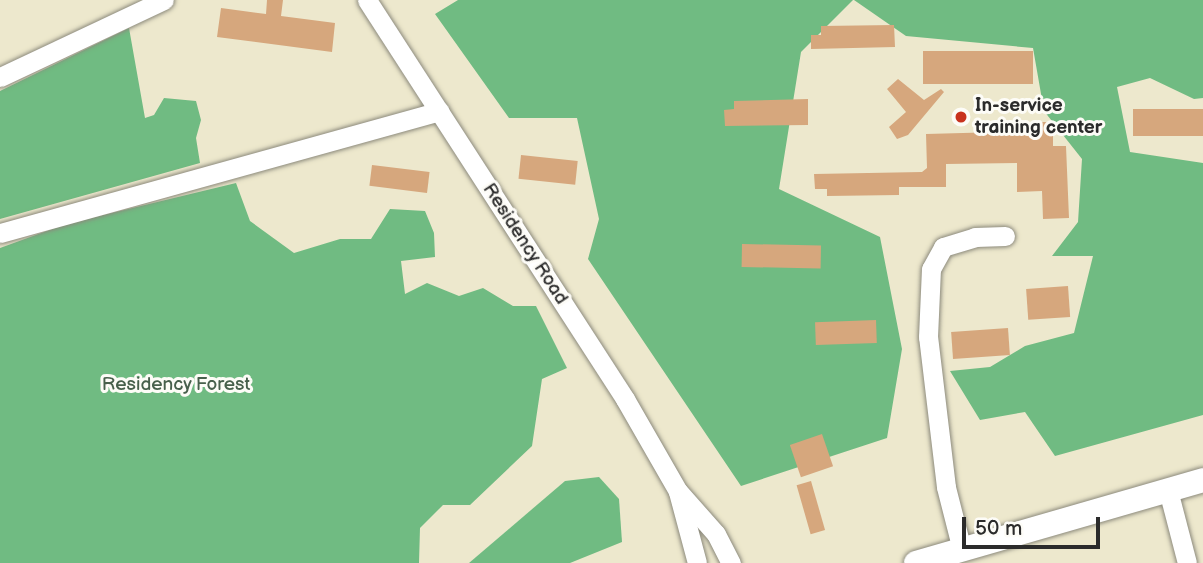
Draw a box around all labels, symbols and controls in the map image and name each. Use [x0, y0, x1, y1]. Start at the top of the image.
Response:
place label: In-service training center [975, 95, 1102, 139]
marker: In-service training center [953, 109, 969, 125]
street label: Residency Road [477, 179, 573, 309]
park label: Residency Forest [101, 374, 251, 396]
scale bar [965, 504, 1103, 548]
text: 50 m [975, 516, 1022, 541]

